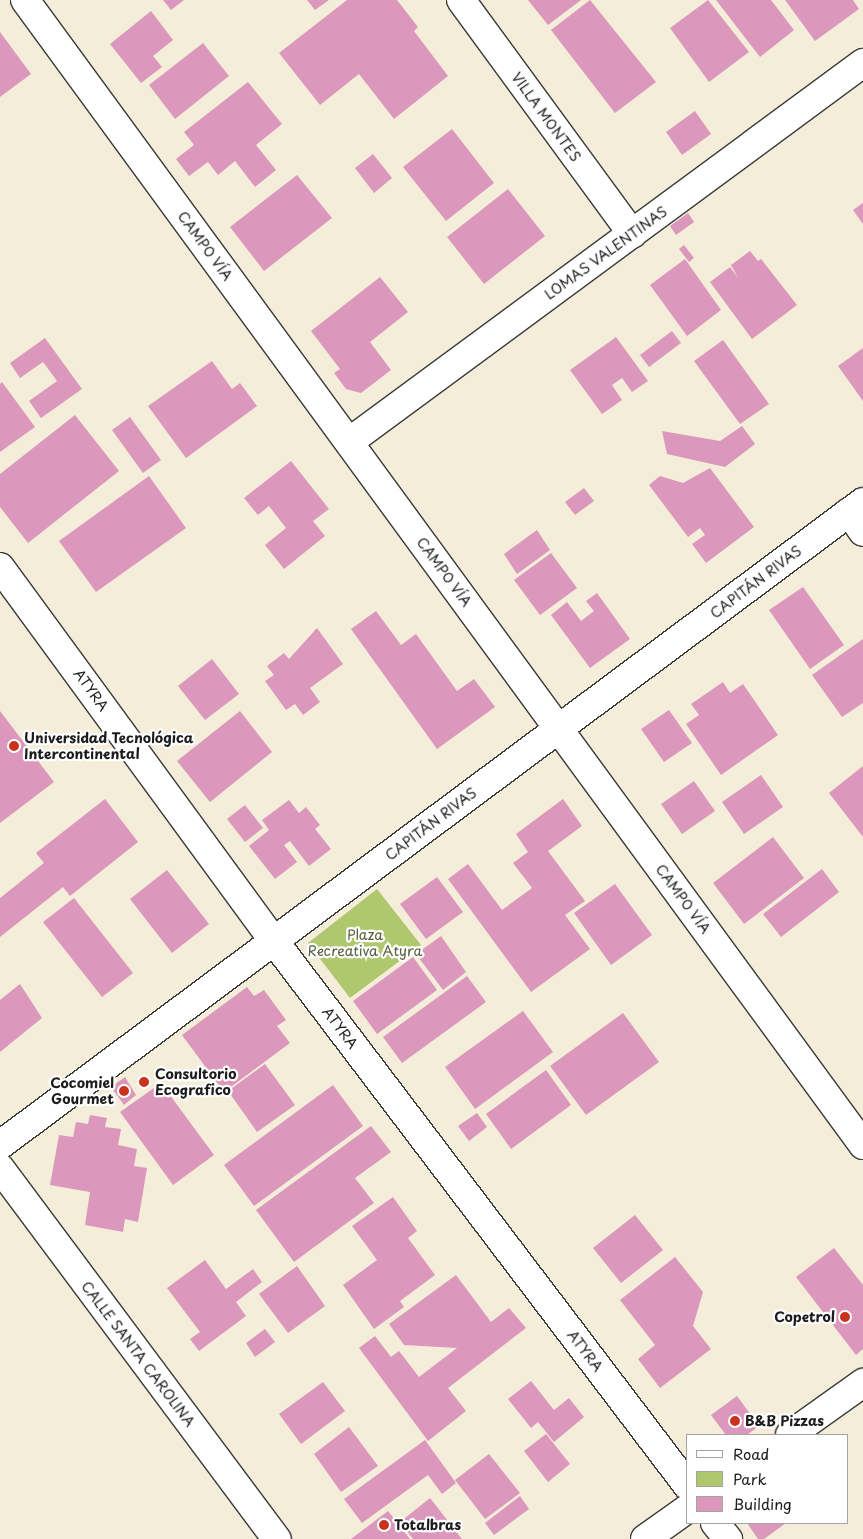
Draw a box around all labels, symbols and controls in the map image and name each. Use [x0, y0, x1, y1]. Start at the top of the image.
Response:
street label: VILLA MONTES [508, 69, 584, 165]
street label: LOMAS VALENTINAS [542, 203, 670, 303]
street label: CAMPO VÍA [174, 207, 236, 285]
street label: CAMPO VÍA [413, 533, 475, 611]
street label: CAPITÁN RIVAS [707, 542, 805, 622]
street label: ATYRA [70, 666, 112, 714]
place label: Universidad Tecnológica Intercontinental [24, 730, 194, 762]
marker: Universidad Tecnológica Intercontinental [8, 740, 20, 752]
street label: CAPITÁN RIVAS [382, 784, 480, 864]
street label: CAMPO VÍA [652, 860, 714, 938]
park label: Plaza Recreativa Atyra [307, 927, 423, 960]
street label: ATYRA [319, 1004, 361, 1052]
place label: Consultorio Ecografico [155, 1066, 236, 1098]
place label: Cocomiel Gourmet [50, 1075, 114, 1108]
marker: Consultorio Ecografico [137, 1075, 151, 1089]
marker: Cocomiel Gourmet [118, 1085, 130, 1097]
street label: CALLE SANTA CAROLINA [78, 1278, 198, 1430]
place label: Copetrol [774, 1309, 835, 1325]
marker: Copetrol [839, 1311, 851, 1323]
street label: ATYRA [564, 1327, 606, 1375]
place label: B&B Pizzas [745, 1413, 824, 1429]
marker: B&B Pizzas [729, 1415, 741, 1427]
legend [686, 1434, 848, 1524]
text: Road [733, 1442, 769, 1465]
text: Park [733, 1467, 767, 1490]
text: Building [733, 1492, 792, 1515]
place label: Totalbras [394, 1517, 461, 1533]
marker: Totalbras [378, 1519, 390, 1531]

